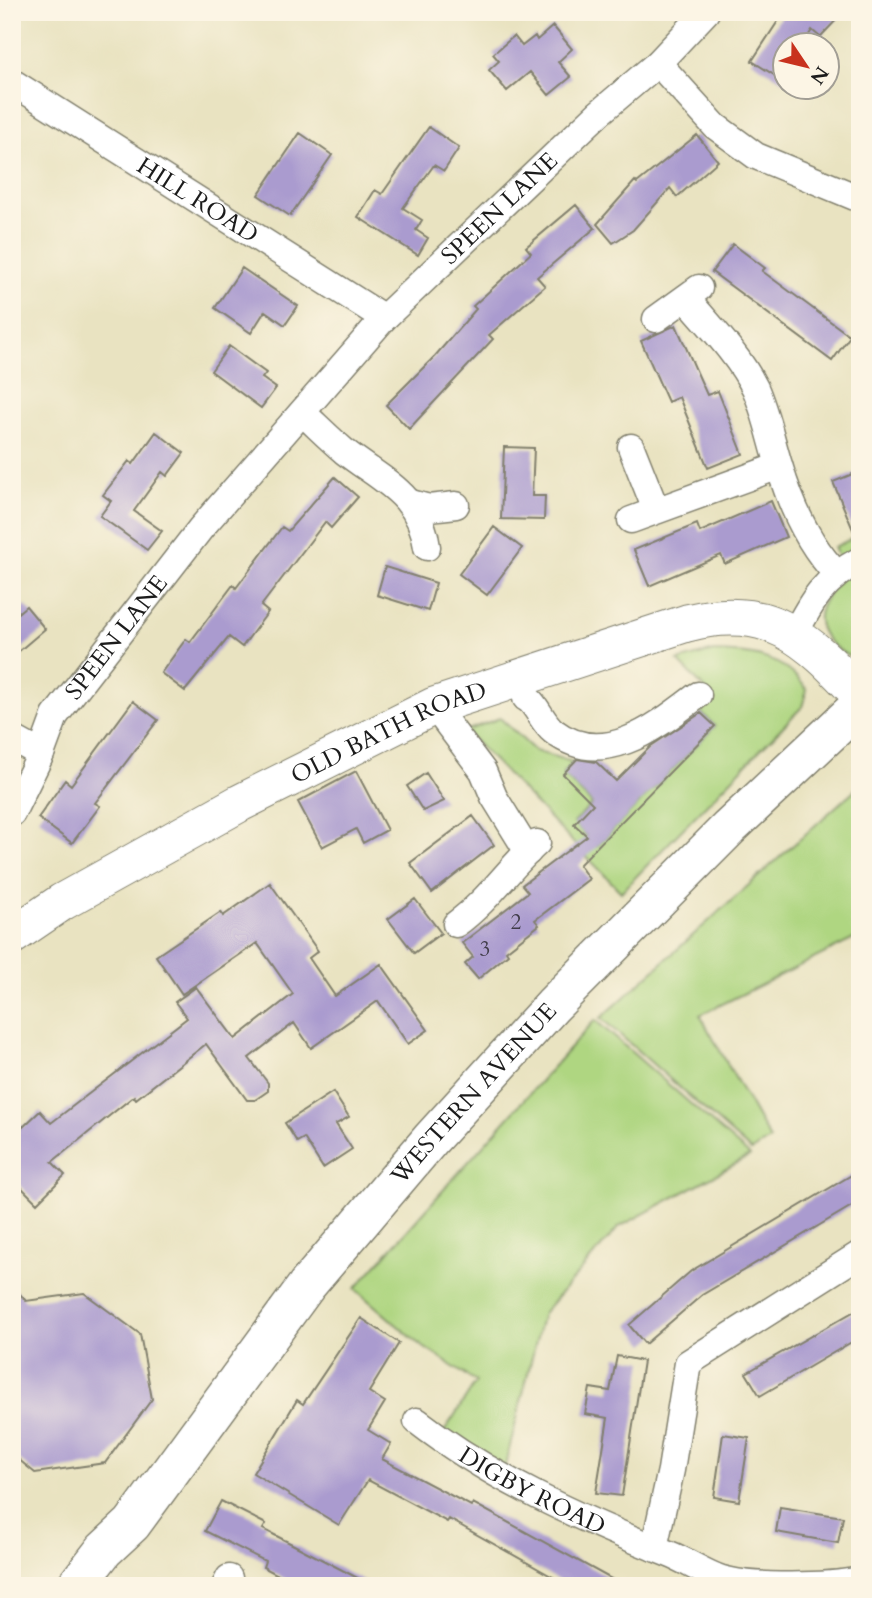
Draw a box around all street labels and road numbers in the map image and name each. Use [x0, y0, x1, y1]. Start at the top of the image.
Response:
street label: SPEEN LANE [434, 145, 565, 272]
street label: HILL ROAD [131, 149, 265, 251]
street label: SPEEN LANE [57, 568, 175, 706]
street label: OLD BATH ROAD [285, 673, 491, 792]
street label: WESTERN AVENUE [383, 995, 564, 1192]
street label: DIGBY ROAD [453, 1438, 611, 1542]

